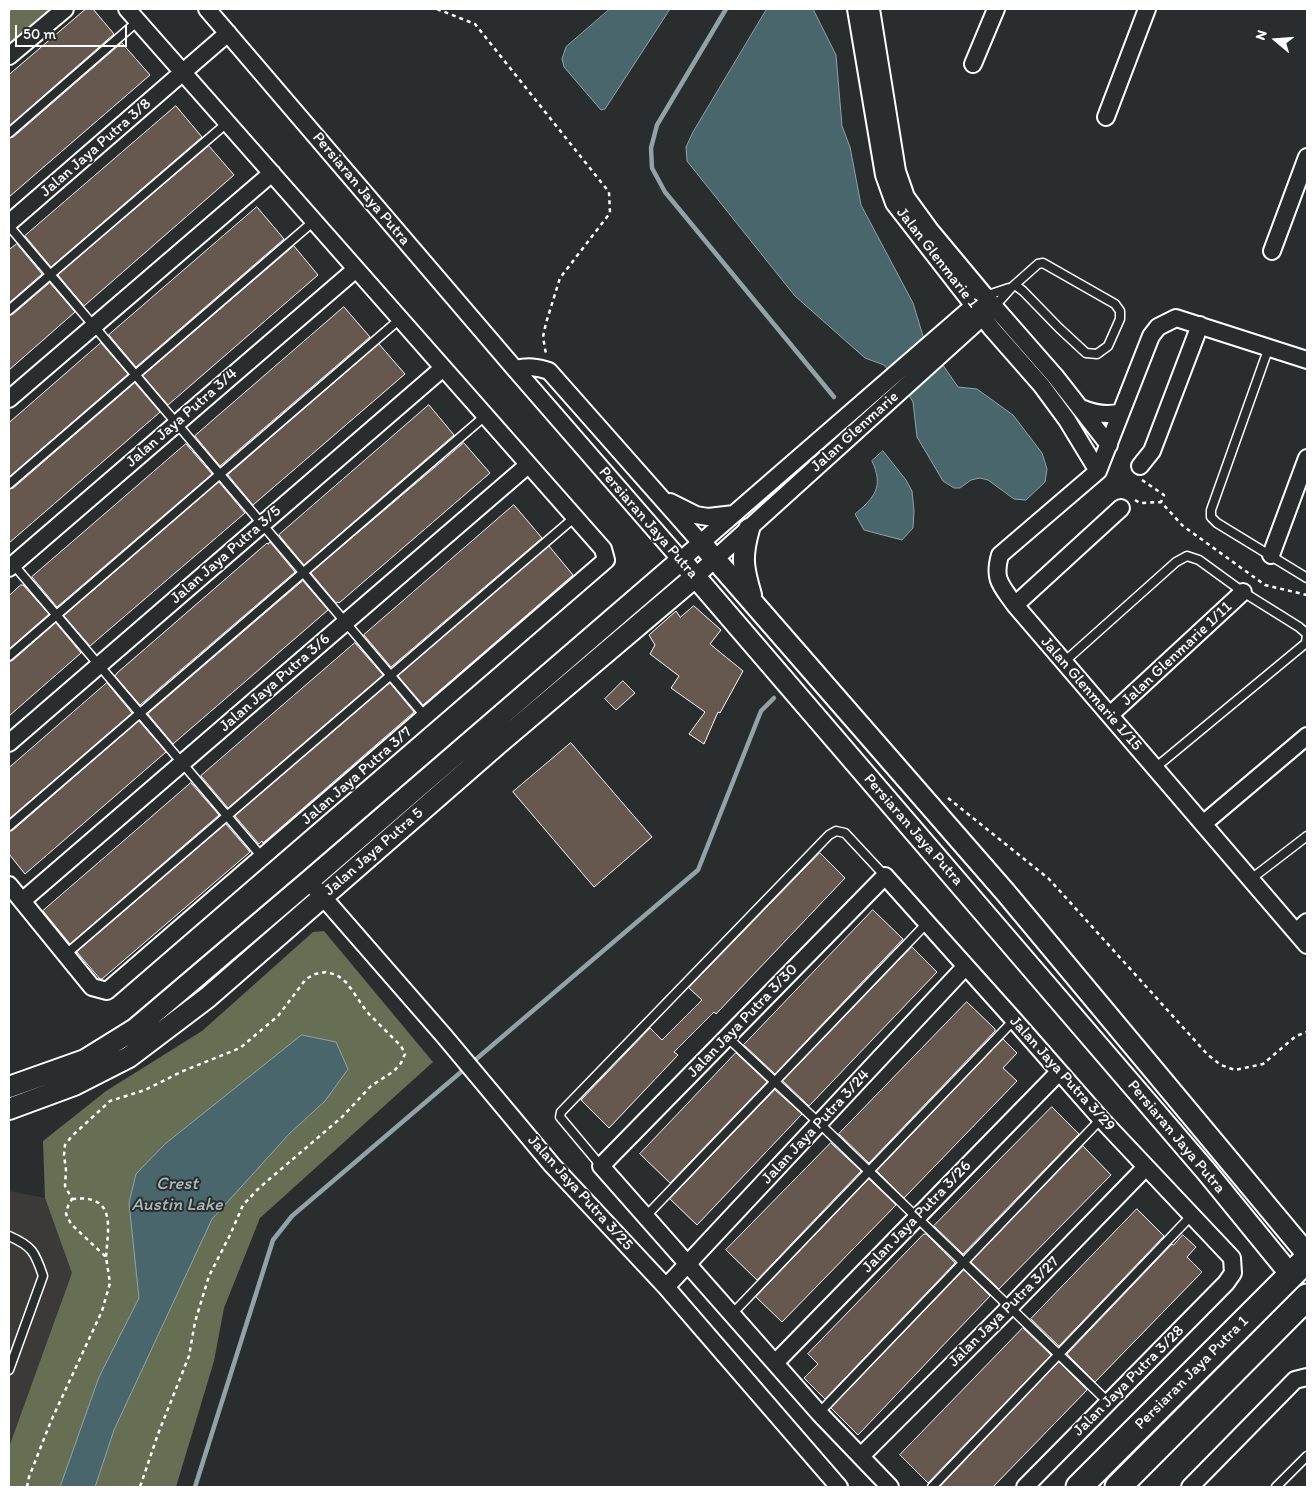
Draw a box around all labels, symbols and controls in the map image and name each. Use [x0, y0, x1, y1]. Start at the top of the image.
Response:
scale bar [18, 15, 130, 47]
north arrow [1251, 15, 1301, 65]
text: 50 m [23, 25, 56, 43]
text: N [1252, 28, 1271, 42]
street label: Jalan Jaya Putra 3/8 [37, 95, 155, 201]
street label: Persiaran Jaya Putra [308, 128, 414, 250]
street label: Jalan Glenmarie 1 [892, 204, 982, 312]
street label: Jalan Jaya Putra 3/4 [122, 364, 242, 472]
street label: Jalan Glenmarie [807, 388, 903, 476]
street label: Persiaran Jaya Putra [594, 463, 702, 583]
street label: Jalan Jaya Putra 3/5 [167, 502, 285, 608]
street label: Jalan Glenmarie 1/11 [1118, 598, 1236, 710]
street label: Jalan Jaya Putra 3/6 [216, 630, 334, 736]
street label: Jalan Glenmarie 1/15 [1036, 633, 1146, 755]
street label: Jalan Jaya Putra 3/7 [298, 723, 416, 829]
street label: Persiaran Jaya Putra [859, 770, 967, 890]
street label: Jalan Jaya Putra 5 [321, 804, 427, 900]
street label: Jalan Jaya Putra 3/30 [684, 960, 802, 1082]
street label: Jalan Jaya Putra 3/29 [1005, 1012, 1119, 1136]
street label: Jalan Jaya Putra 3/24 [758, 1066, 874, 1188]
street label: Persiaran Jaya Putra [1123, 1076, 1229, 1198]
street label: Jalan Jaya Putra 3/25 [523, 1131, 637, 1255]
street label: Jalan Jaya Putra 3/26 [858, 1157, 976, 1277]
water label: Crest Austin Lake [131, 1173, 223, 1216]
street label: Jalan Jaya Putra 3/27 [945, 1253, 1063, 1371]
street label: Persiaran Jaya Putra 1 [1131, 1312, 1253, 1434]
street label: Jalan Jaya Putra 3/28 [1069, 1321, 1189, 1441]

